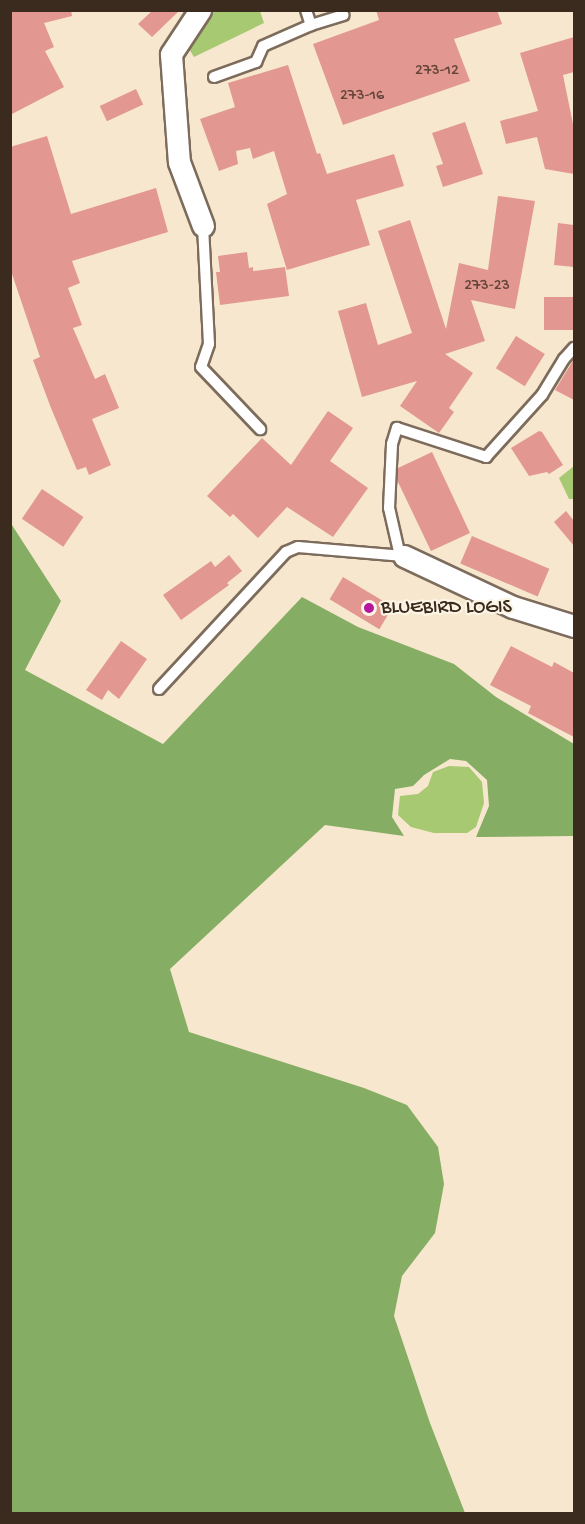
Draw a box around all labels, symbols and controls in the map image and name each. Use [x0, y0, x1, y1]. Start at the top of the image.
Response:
house number: 273-12 [415, 62, 459, 82]
house number: 273-16 [340, 87, 384, 107]
house number: 273-23 [464, 277, 510, 297]
place label: BLUEBIRD LOGIS [381, 596, 512, 620]
marker: BLUEBIRD LOGIS [362, 601, 376, 615]

